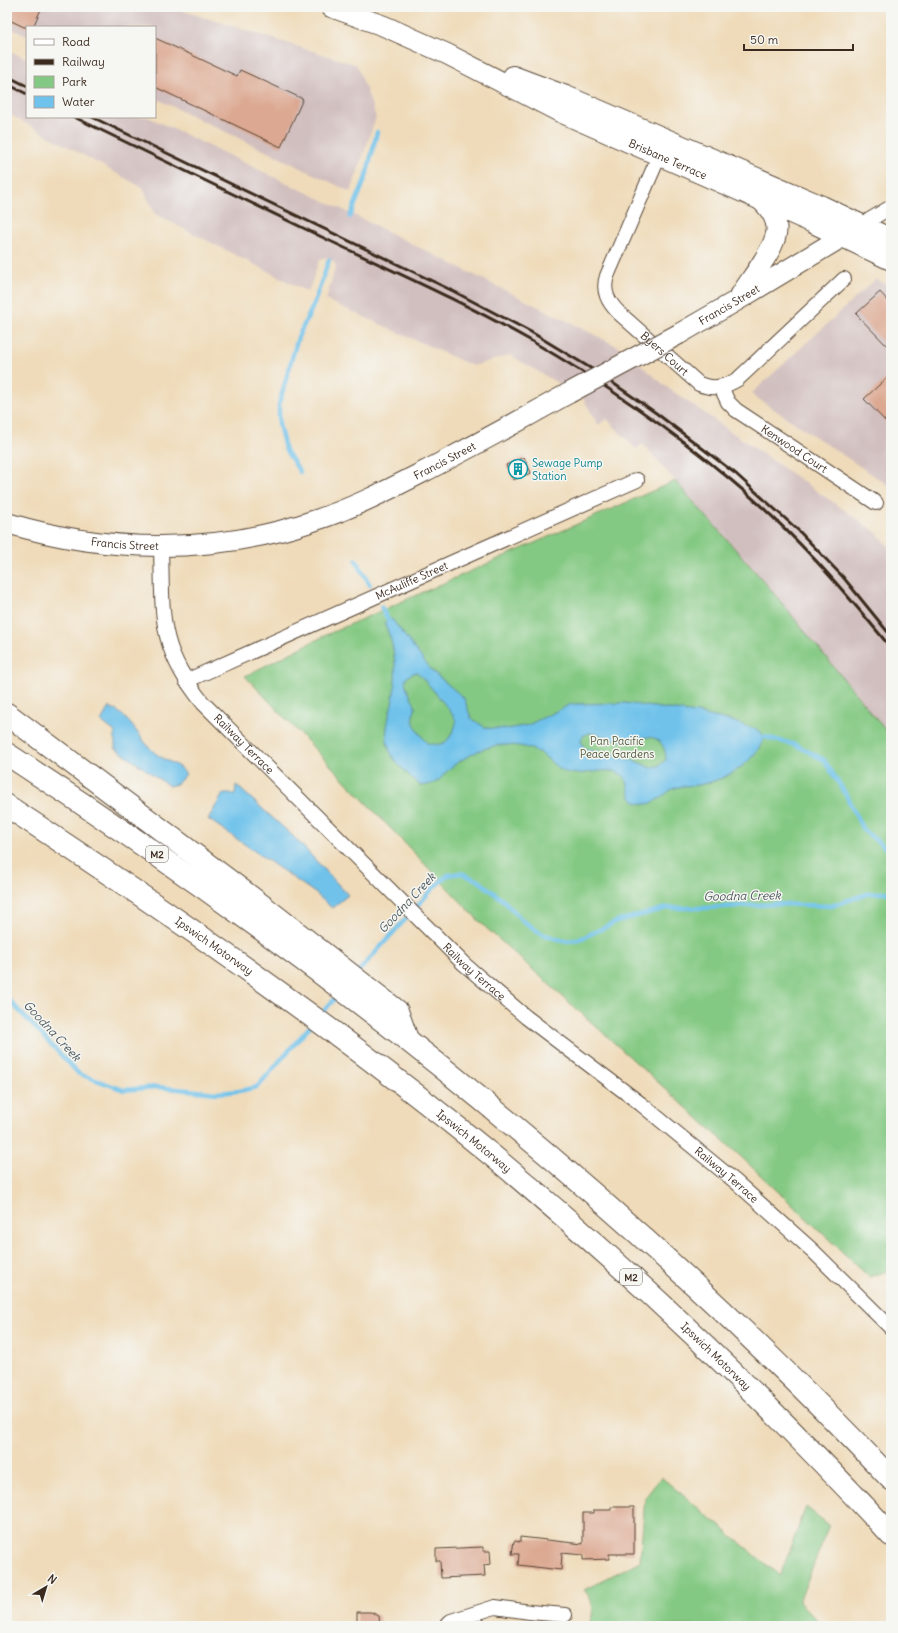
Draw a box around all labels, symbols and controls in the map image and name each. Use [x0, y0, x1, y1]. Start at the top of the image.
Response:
legend [26, 26, 156, 118]
scale bar [744, 26, 853, 52]
text: 50 m [750, 32, 779, 47]
text: Road [62, 34, 90, 49]
text: Railway [62, 54, 105, 69]
text: Park [62, 74, 87, 89]
text: Water [62, 94, 95, 109]
street label: Brisbane Terrace [627, 136, 709, 183]
street label: Francis Street [696, 281, 762, 328]
street label: Byers Court [638, 328, 692, 379]
street label: Kenwood Court [759, 422, 831, 476]
street label: Francis Street [411, 439, 478, 483]
place label: Sewage Pump Station [532, 456, 603, 483]
building icon: Sewage Pump Station [507, 458, 529, 480]
street label: Francis Street [90, 534, 159, 553]
street label: McAuliffe Street [373, 558, 450, 603]
street label: Railway Terrace [211, 711, 277, 777]
park label: Pan Pacific Peace Gardens [580, 734, 654, 761]
road number: M2 [146, 846, 168, 862]
water label: Goodna Creek [375, 869, 439, 936]
water label: Goodna Creek [703, 887, 782, 904]
street label: Ipswich Motorway [172, 914, 256, 978]
street label: Railway Terrace [440, 940, 508, 1003]
water label: Goodna Creek [21, 997, 85, 1065]
street label: Ipswich Motorway [434, 1107, 514, 1176]
street label: Railway Terrace [692, 1144, 761, 1206]
road number: M2 [620, 1269, 642, 1285]
street label: Ipswich Motorway [678, 1319, 754, 1393]
north arrow [26, 1567, 66, 1607]
text: N [45, 1571, 59, 1587]

